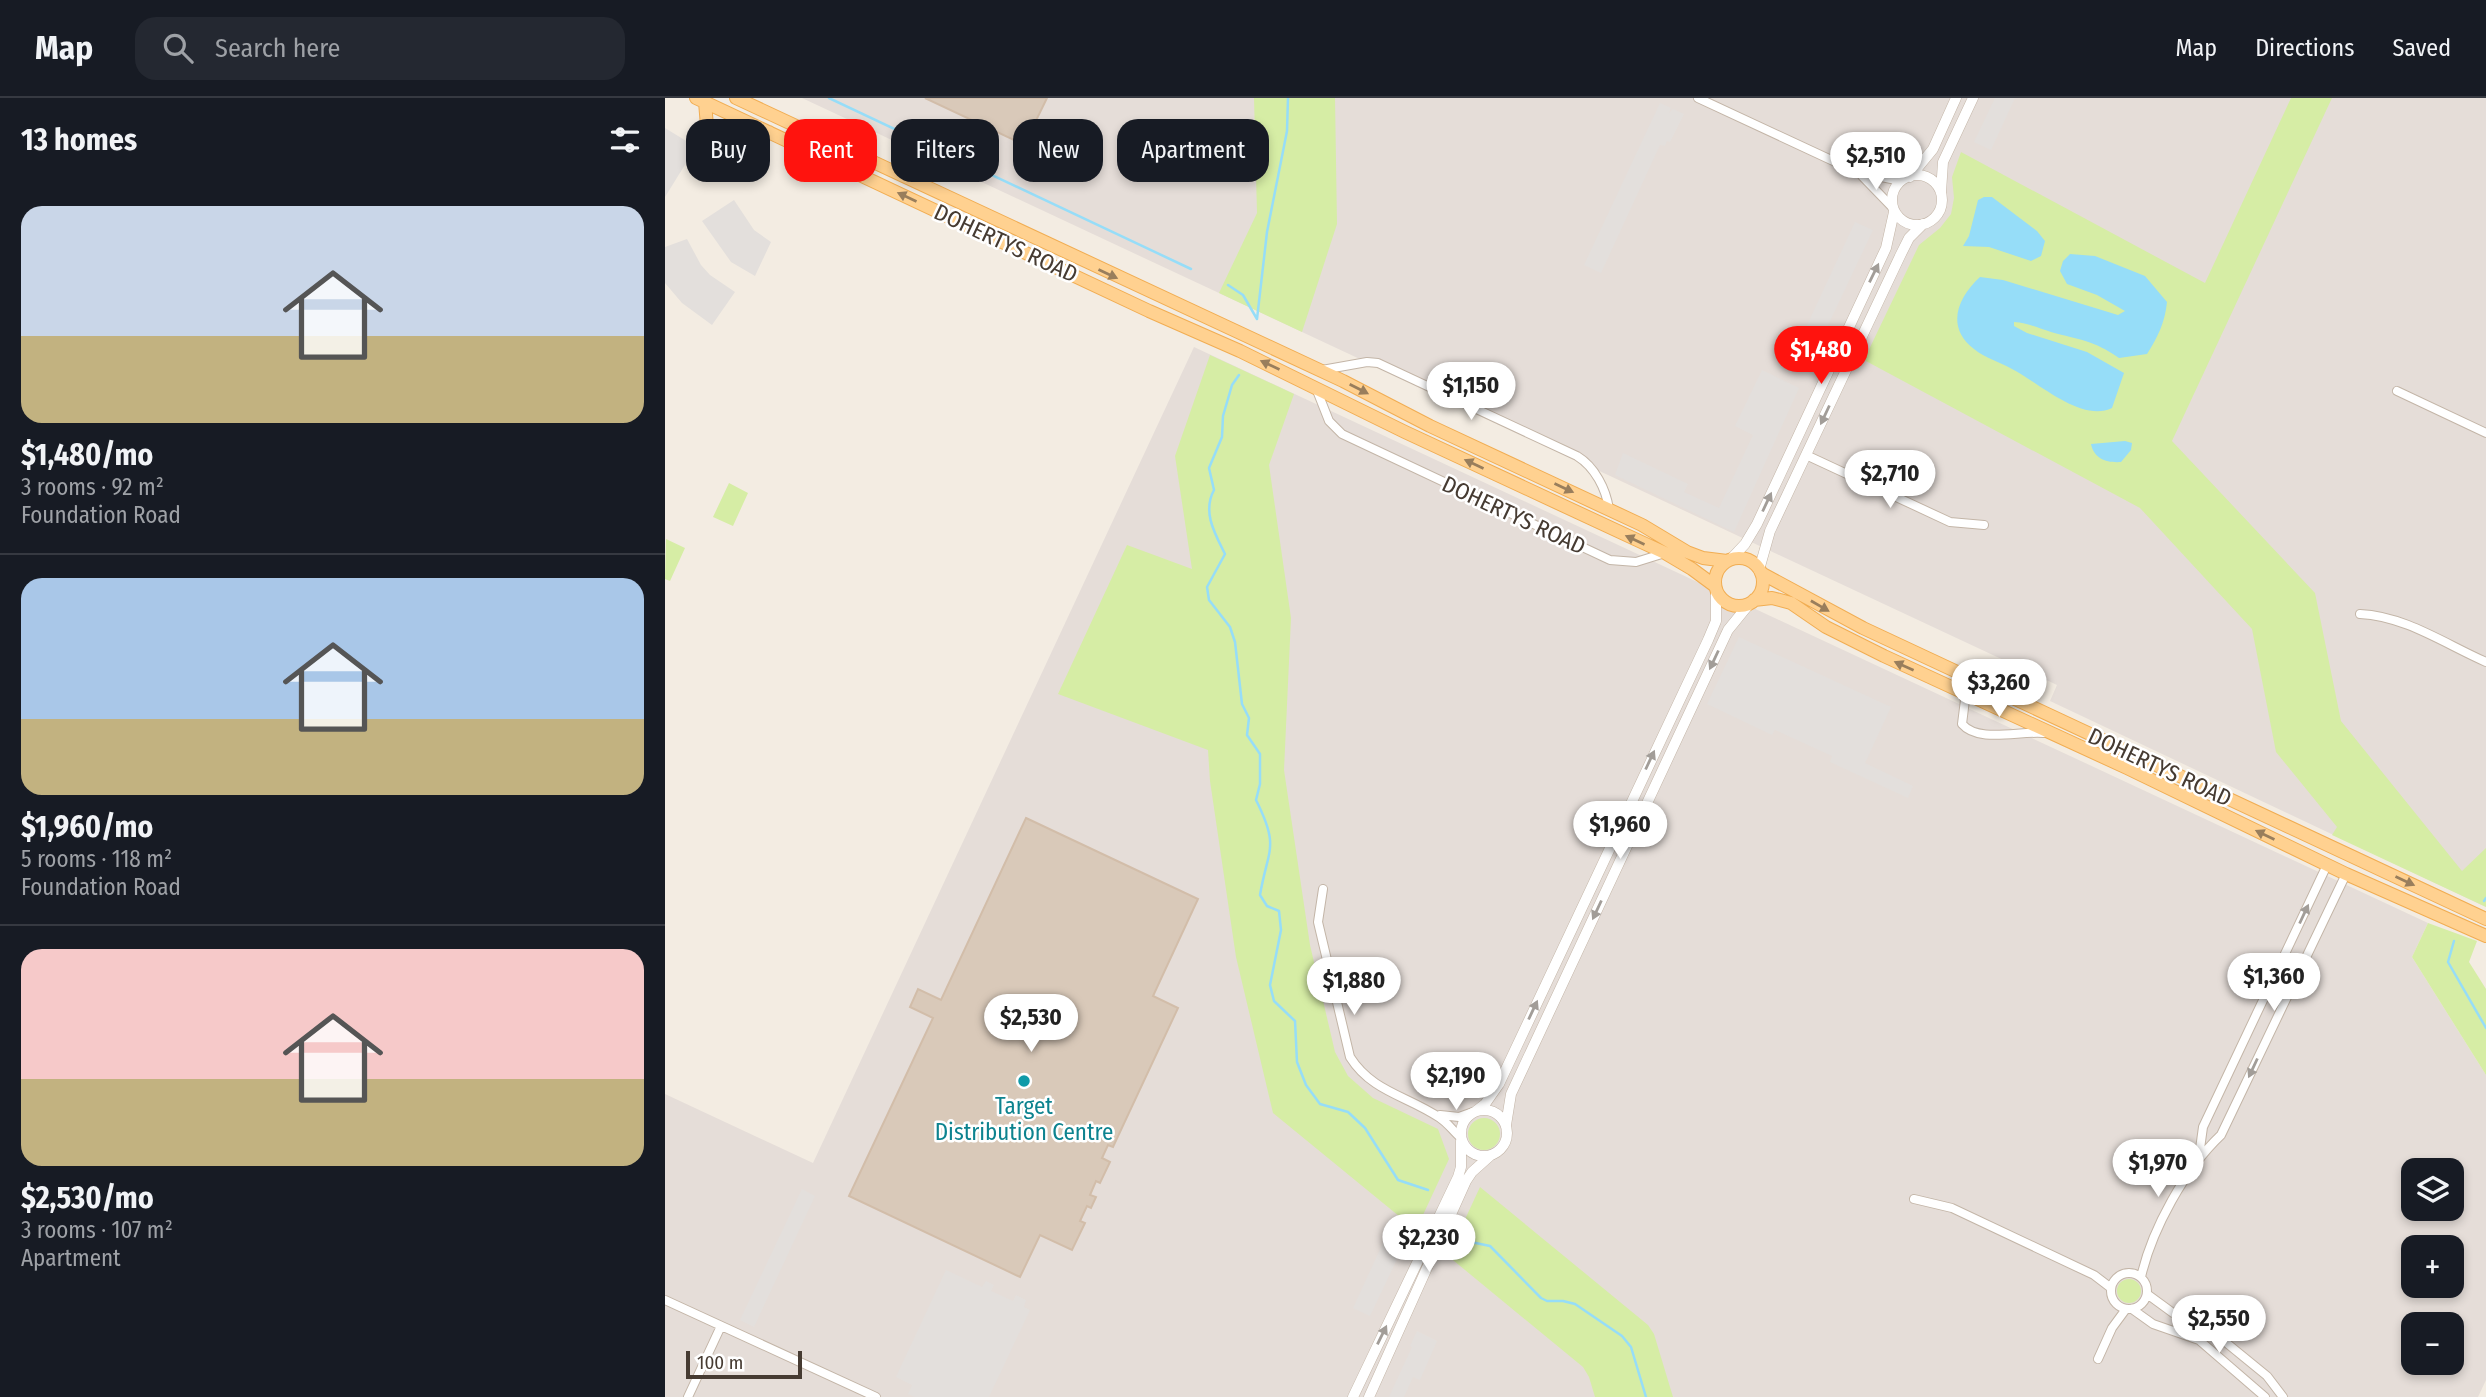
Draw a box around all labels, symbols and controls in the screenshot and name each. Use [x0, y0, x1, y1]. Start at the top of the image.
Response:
search box [135, 17, 625, 80]
text: Map [35, 28, 93, 68]
icon: search [159, 29, 197, 67]
text: Search here [215, 33, 340, 64]
text: Map [2176, 34, 2217, 62]
text: Directions [2255, 34, 2354, 62]
text: Saved [2392, 34, 2451, 62]
chip: Buy [686, 119, 770, 182]
chip: Rent [784, 119, 877, 182]
chip: Filters [891, 119, 999, 182]
chip: New [1013, 119, 1103, 182]
chip: Apartment [1117, 119, 1269, 182]
icon: filters [606, 121, 644, 159]
text: 13 homes [21, 122, 137, 158]
pin: $2,510 [1819, 132, 1933, 192]
text: $2,510 [1846, 141, 1906, 169]
one-way arrow [897, 191, 918, 202]
street label: DOHERTYS ROAD [930, 198, 1082, 288]
icon: home [270, 252, 396, 378]
one-way arrow [1868, 263, 1879, 283]
one-way arrow [1098, 268, 1118, 279]
pin: $1,480 [1764, 327, 1878, 386]
text: $1,480 [1790, 335, 1852, 363]
one-way arrow [1260, 359, 1280, 370]
pin: $1,150 [1414, 362, 1528, 422]
text: $1,150 [1443, 371, 1499, 399]
one-way arrow [1349, 384, 1369, 395]
one-way arrow [1819, 405, 1831, 425]
text: $1,480/mo [21, 437, 153, 473]
pin: $2,710 [1833, 450, 1947, 510]
one-way arrow [1464, 458, 1484, 470]
text: $2,710 [1860, 459, 1920, 487]
street label: DOHERTYS ROAD [1438, 470, 1590, 560]
text: 3 rooms · 92 m² [21, 473, 164, 501]
one-way arrow [1554, 482, 1574, 494]
one-way arrow [1761, 492, 1773, 512]
text: Foundation Road [21, 501, 181, 529]
one-way arrow [1625, 534, 1645, 545]
one-way arrow [1810, 600, 1830, 612]
icon: home [270, 624, 396, 750]
one-way arrow [1708, 650, 1720, 670]
one-way arrow [1894, 660, 1914, 671]
pin: $3,260 [1942, 660, 2056, 719]
text: $3,260 [1968, 668, 2030, 696]
street label: DOHERTYS ROAD [2084, 722, 2236, 812]
one-way arrow [1645, 750, 1656, 770]
pin: $1,960 [1563, 802, 1677, 861]
text: $1,960/mo [21, 809, 153, 845]
text: $1,960 [1589, 810, 1651, 838]
one-way arrow [2255, 829, 2275, 841]
text: 5 rooms · 118 m² [21, 845, 172, 873]
text: Foundation Road [21, 873, 181, 901]
one-way arrow [2395, 876, 2416, 887]
one-way arrow [1591, 900, 1603, 920]
one-way arrow [2298, 904, 2309, 924]
pin: $1,360 [2217, 954, 2331, 1013]
pin: $1,880 [1297, 958, 1411, 1017]
text: $1,360 [2243, 962, 2305, 990]
text: $1,880 [1323, 966, 1385, 994]
icon: home [270, 995, 396, 1121]
pin: $2,530 [974, 995, 1088, 1054]
one-way arrow [1527, 1000, 1539, 1020]
text: $2,530 [1000, 1003, 1062, 1031]
pin: $2,190 [1399, 1052, 1513, 1112]
one-way arrow [2247, 1058, 2258, 1078]
text: $2,190 [1427, 1061, 1485, 1089]
marker: Target Distribution Centre [1016, 1073, 1032, 1089]
place label: Target Distribution Centre [935, 1092, 1113, 1146]
pin: $1,970 [2101, 1140, 2215, 1199]
text: $1,970 [2129, 1148, 2187, 1176]
map controls [2401, 1158, 2464, 1375]
button: layers [2401, 1158, 2464, 1221]
text: $2,530/mo [21, 1180, 154, 1216]
pin: $2,230 [1372, 1214, 1486, 1274]
text: 3 rooms · 107 m² [21, 1216, 173, 1244]
text: $2,230 [1398, 1223, 1460, 1251]
button: + [2401, 1235, 2464, 1298]
text: Apartment [21, 1244, 121, 1272]
pin: $2,550 [2162, 1296, 2276, 1355]
text: $2,550 [2188, 1304, 2250, 1332]
button: − [2401, 1312, 2464, 1375]
one-way arrow [1376, 1325, 1388, 1345]
scale bar [686, 1348, 801, 1380]
text: 100 m [697, 1351, 743, 1374]

